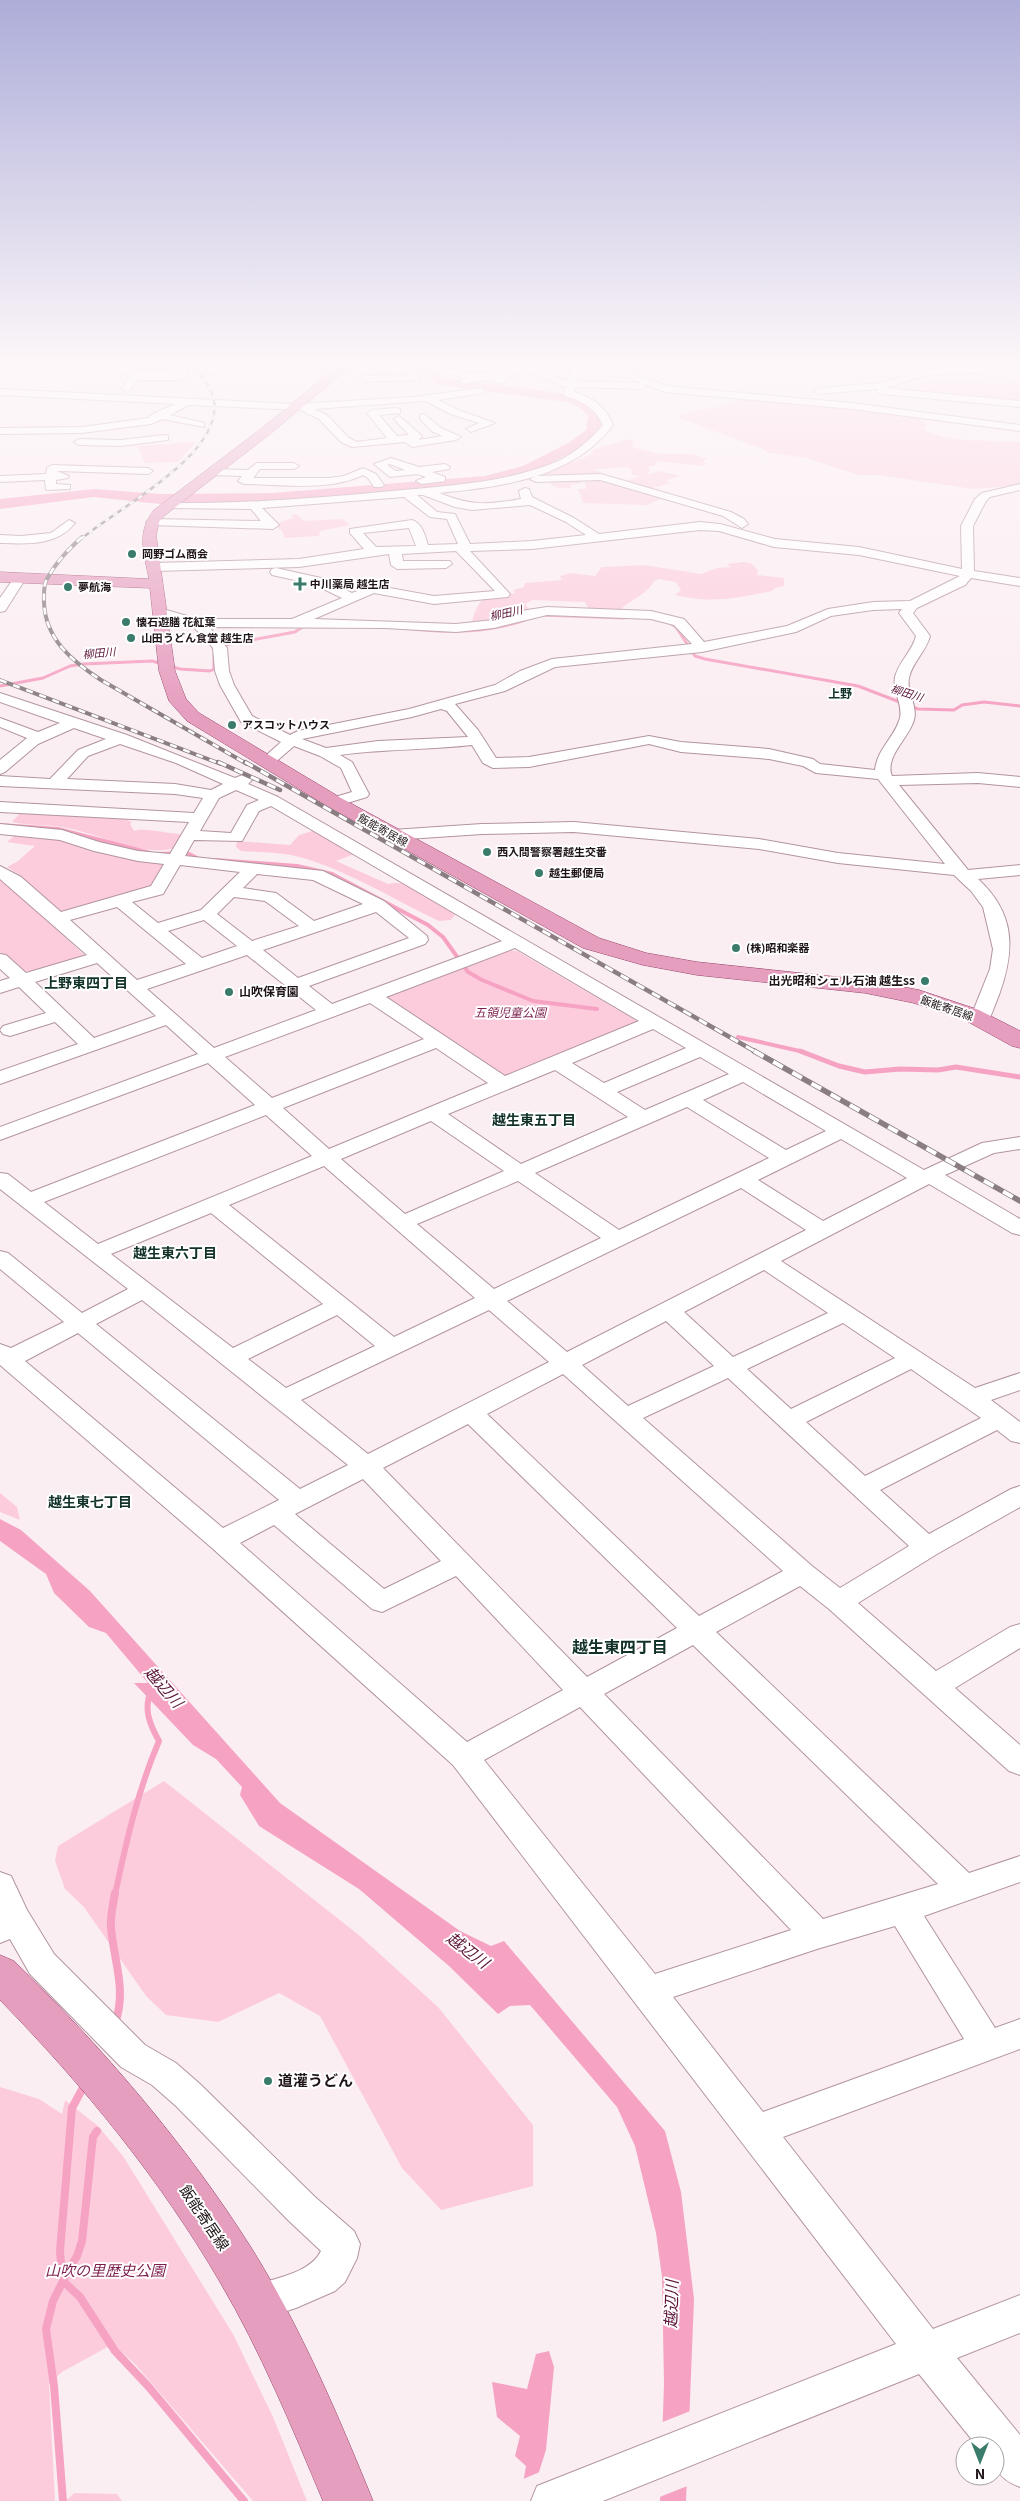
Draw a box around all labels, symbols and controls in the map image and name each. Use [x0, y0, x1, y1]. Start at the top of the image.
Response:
place label: 岡野ゴム商会 [142, 545, 208, 561]
marker: 岡野ゴム商会 [126, 548, 138, 560]
place label: 中川薬局 越生店 [310, 575, 390, 591]
place label: 夢航海 [78, 578, 111, 594]
marker: 中川薬局 越生店 [294, 578, 306, 590]
marker: 夢航海 [62, 581, 74, 593]
water label: 柳田川 [488, 600, 525, 624]
place label: 懐石遊膳 花紅葉 [136, 613, 216, 629]
marker: 懐石遊膳 花紅葉 [120, 616, 132, 628]
place label: 山田うどん食堂 越生店 [141, 629, 254, 645]
marker: 山田うどん食堂 越生店 [125, 632, 137, 644]
water label: 柳田川 [82, 643, 117, 661]
water label: 柳田川 [889, 680, 926, 705]
district label: 上野 [828, 684, 852, 701]
place label: アスコットハウス [242, 716, 330, 732]
marker: アスコットハウス [226, 719, 238, 731]
street label: 飯能寄居線 [356, 809, 411, 849]
place label: 西入間警察署越生交番 [497, 843, 607, 859]
marker: 西入間警察署越生交番 [481, 846, 493, 858]
place label: 越生郵便局 [549, 864, 604, 880]
marker: 越生郵便局 [533, 867, 545, 879]
place label: (株)昭和楽器 [746, 939, 810, 955]
marker: (株)昭和楽器 [730, 942, 742, 954]
place label: 出光昭和シェル石油 越生ss [768, 971, 915, 988]
district label: 上野東四丁目 [44, 972, 128, 992]
marker: 出光昭和シェル石油 越生ss [919, 975, 931, 987]
place label: 山吹保育園 [239, 982, 299, 999]
marker: 山吹保育園 [223, 986, 235, 998]
street label: 飯能寄居線 [919, 991, 976, 1024]
park label: 五領児童公園 [474, 1003, 548, 1020]
district label: 越生東五丁目 [492, 1109, 576, 1129]
district label: 越生東六丁目 [133, 1242, 217, 1262]
district label: 越生東七丁目 [48, 1491, 132, 1511]
district label: 越生東四丁目 [572, 1634, 668, 1658]
water label: 越辺川 [140, 1660, 191, 1714]
water label: 越辺川 [442, 1925, 497, 1974]
place label: 道灌うどん [278, 2069, 353, 2090]
marker: 道灌うどん [262, 2075, 274, 2087]
street label: 飯能寄居線 [176, 2180, 235, 2254]
park label: 山吹の里歴史公園 [45, 2259, 167, 2280]
water label: 越辺川 [657, 2278, 683, 2328]
north arrow [955, 2436, 1005, 2486]
text: N [975, 2465, 985, 2485]

